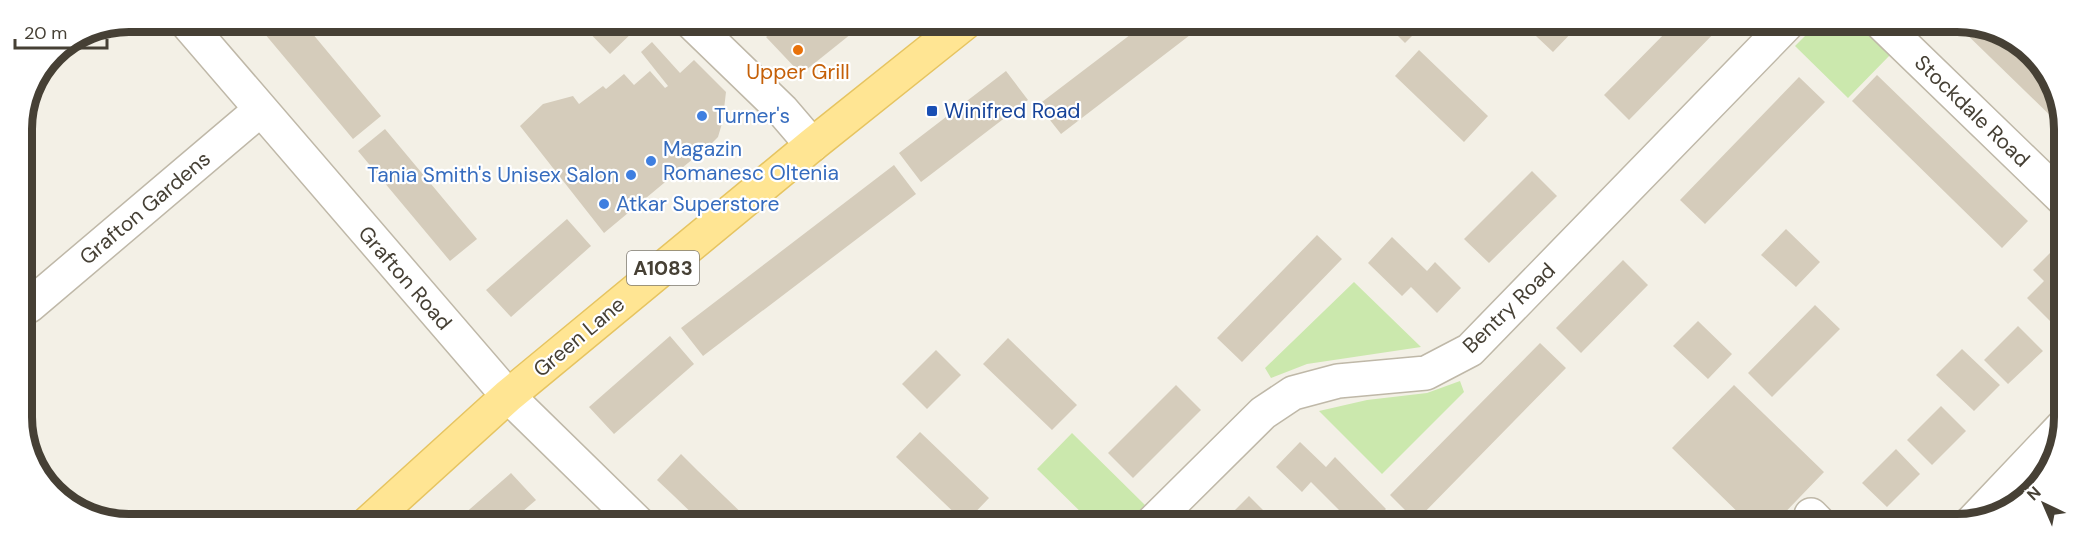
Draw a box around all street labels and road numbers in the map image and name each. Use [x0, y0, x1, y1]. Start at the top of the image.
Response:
street label: Stockdale Road [1908, 49, 2036, 173]
street label: Grafton Gardens [74, 145, 216, 271]
street label: Grafton Road [352, 220, 458, 336]
road number: A1083 [627, 251, 699, 285]
street label: Bentry Road [1457, 257, 1561, 359]
street label: Green Lane [527, 290, 631, 383]

